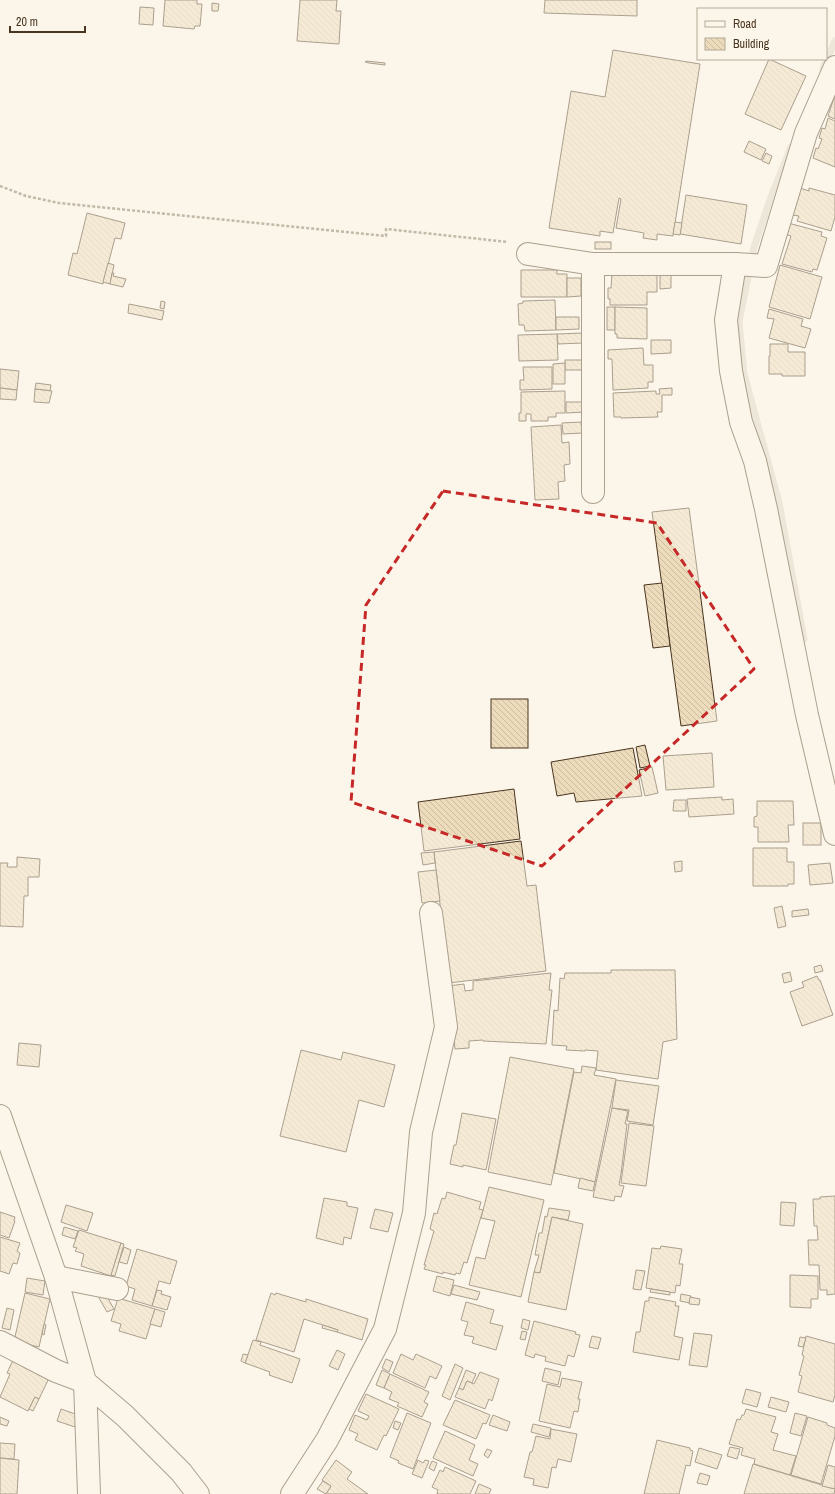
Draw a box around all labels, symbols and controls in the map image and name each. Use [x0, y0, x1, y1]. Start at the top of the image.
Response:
scale bar [10, 8, 85, 34]
legend [697, 8, 827, 60]
text: 20 m [16, 14, 38, 30]
text: Road [733, 16, 757, 32]
text: Building [733, 36, 770, 52]

